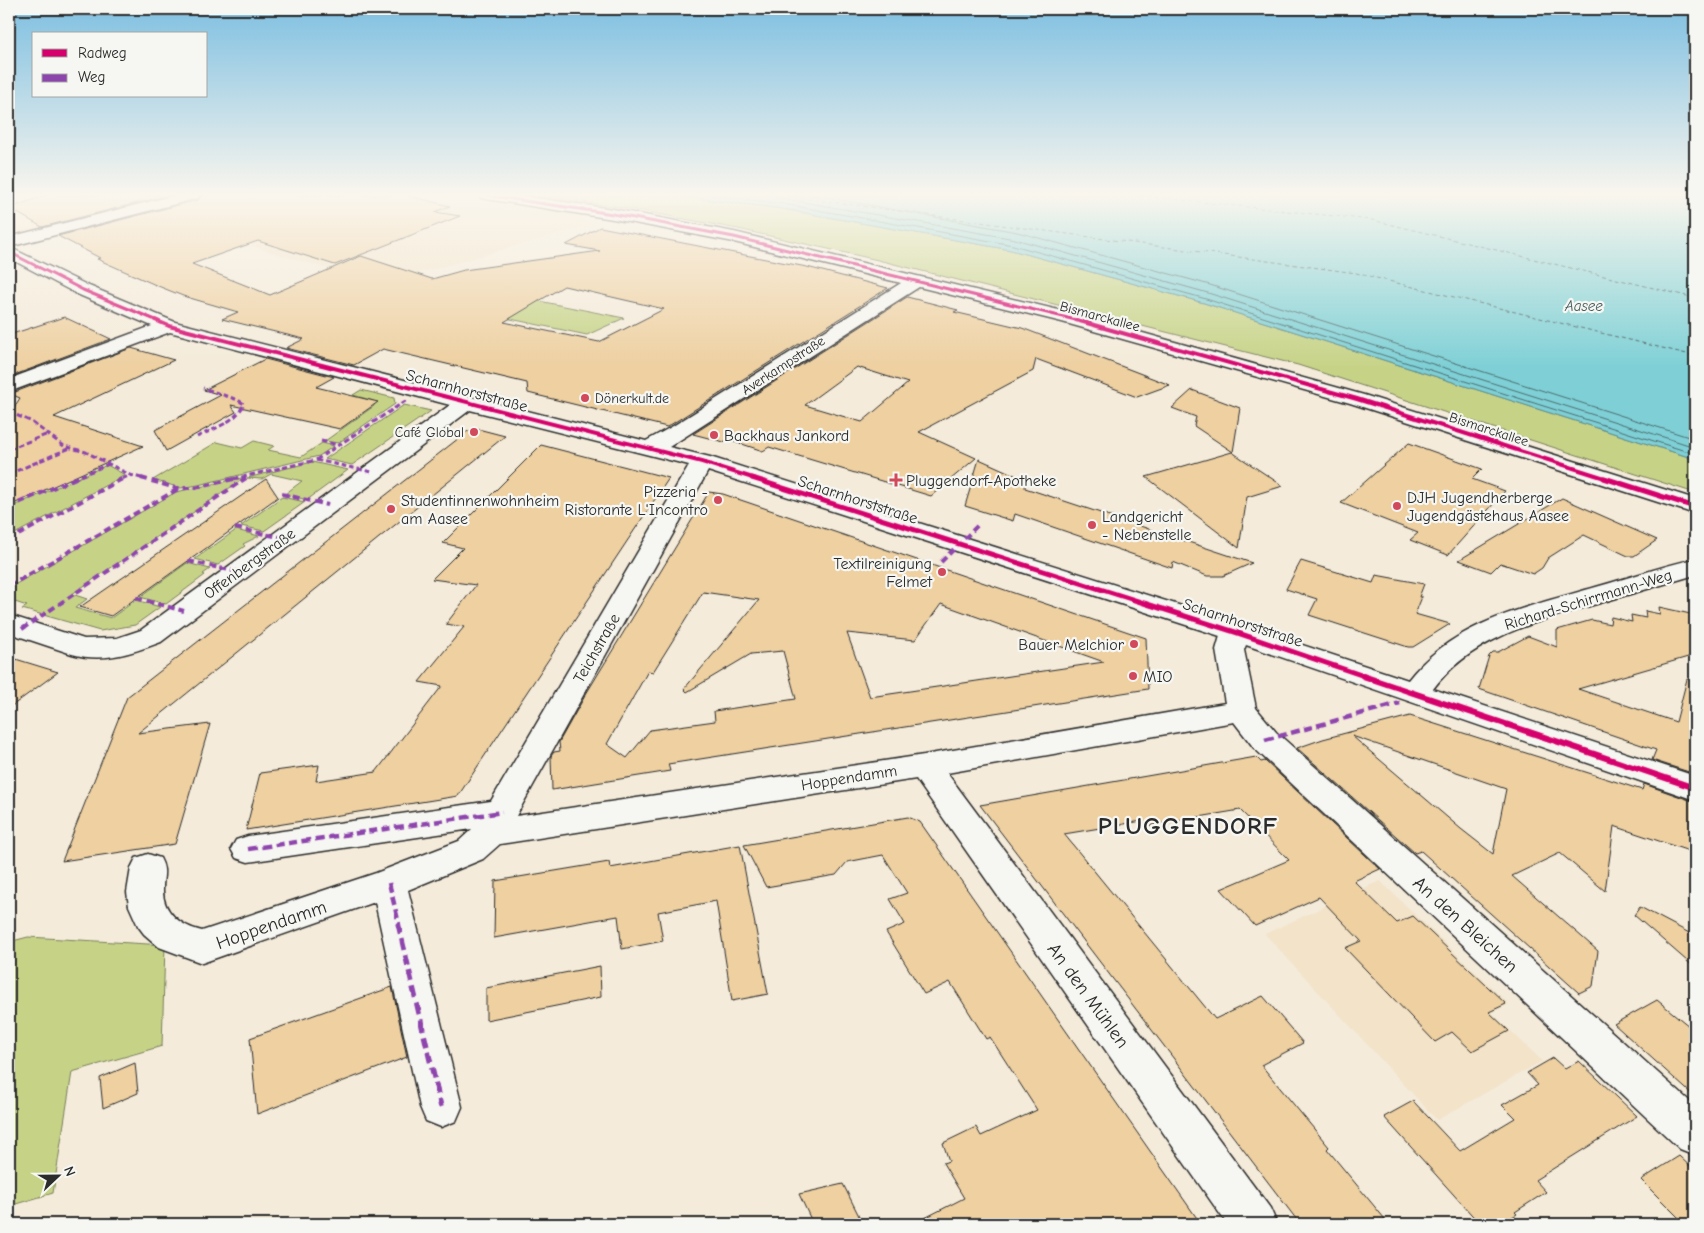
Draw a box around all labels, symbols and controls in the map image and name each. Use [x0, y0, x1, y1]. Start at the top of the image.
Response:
legend [32, 32, 208, 98]
text: Radweg [78, 44, 127, 62]
text: Weg [78, 68, 105, 86]
water label: Aasee [1564, 297, 1603, 315]
street label: Bismarckallee [1058, 298, 1142, 335]
street label: Averkampstraße [739, 332, 828, 399]
street label: Scharnhorststraße [404, 366, 530, 416]
place label: Dönerkult.de [595, 390, 669, 407]
marker: Dönerkult.de [579, 392, 591, 404]
street label: Bismarckallee [1447, 409, 1531, 450]
place label: Café Global [395, 424, 464, 441]
marker: Café Global [468, 426, 480, 438]
place label: Backhaus Jankord [724, 427, 849, 445]
marker: Backhaus Jankord [708, 429, 720, 441]
street label: Scharnhorststraße [795, 472, 920, 528]
place label: Pluggendorf-Apotheke [906, 472, 1056, 490]
marker: Pluggendorf-Apotheke [890, 474, 902, 486]
place label: Pizzeria - Ristorante L'Incontro [565, 483, 708, 519]
place label: DJH Jugendherberge Jugendgästehaus Aasee [1407, 489, 1569, 525]
place label: Studentinnenwohnheim am Aasee [401, 492, 559, 528]
marker: Pizzeria - Ristorante L'Incontro [712, 494, 724, 506]
marker: DJH Jugendherberge Jugendgästehaus Aasee [1391, 500, 1403, 512]
marker: Studentinnenwohnheim am Aasee [385, 503, 397, 515]
place label: Landgericht - Nebenstelle [1102, 508, 1192, 544]
marker: Landgericht - Nebenstelle [1086, 519, 1098, 531]
street label: Offenbergstraße [200, 525, 299, 603]
place label: Textilreinigung Felmet [833, 555, 932, 591]
marker: Textilreinigung Felmet [936, 566, 948, 578]
street label: Richard-Schirrmann-Weg [1502, 566, 1674, 634]
street label: Scharnhorststraße [1180, 595, 1305, 651]
street label: Teichstraße [570, 611, 624, 686]
place label: Bauer Melchior [1018, 636, 1125, 654]
marker: Bauer Melchior [1128, 638, 1140, 650]
place label: MIO [1143, 668, 1173, 686]
marker: MIO [1127, 670, 1139, 682]
street label: Hoppendamm [800, 762, 899, 794]
district label: PLUGGENDORF [1098, 811, 1278, 840]
street label: An den Bleichen [1408, 872, 1522, 978]
street label: Hoppendamm [213, 896, 329, 954]
street label: An den Mühlen [1043, 939, 1134, 1052]
north arrow [32, 1150, 82, 1200]
text: N [60, 1164, 79, 1179]

